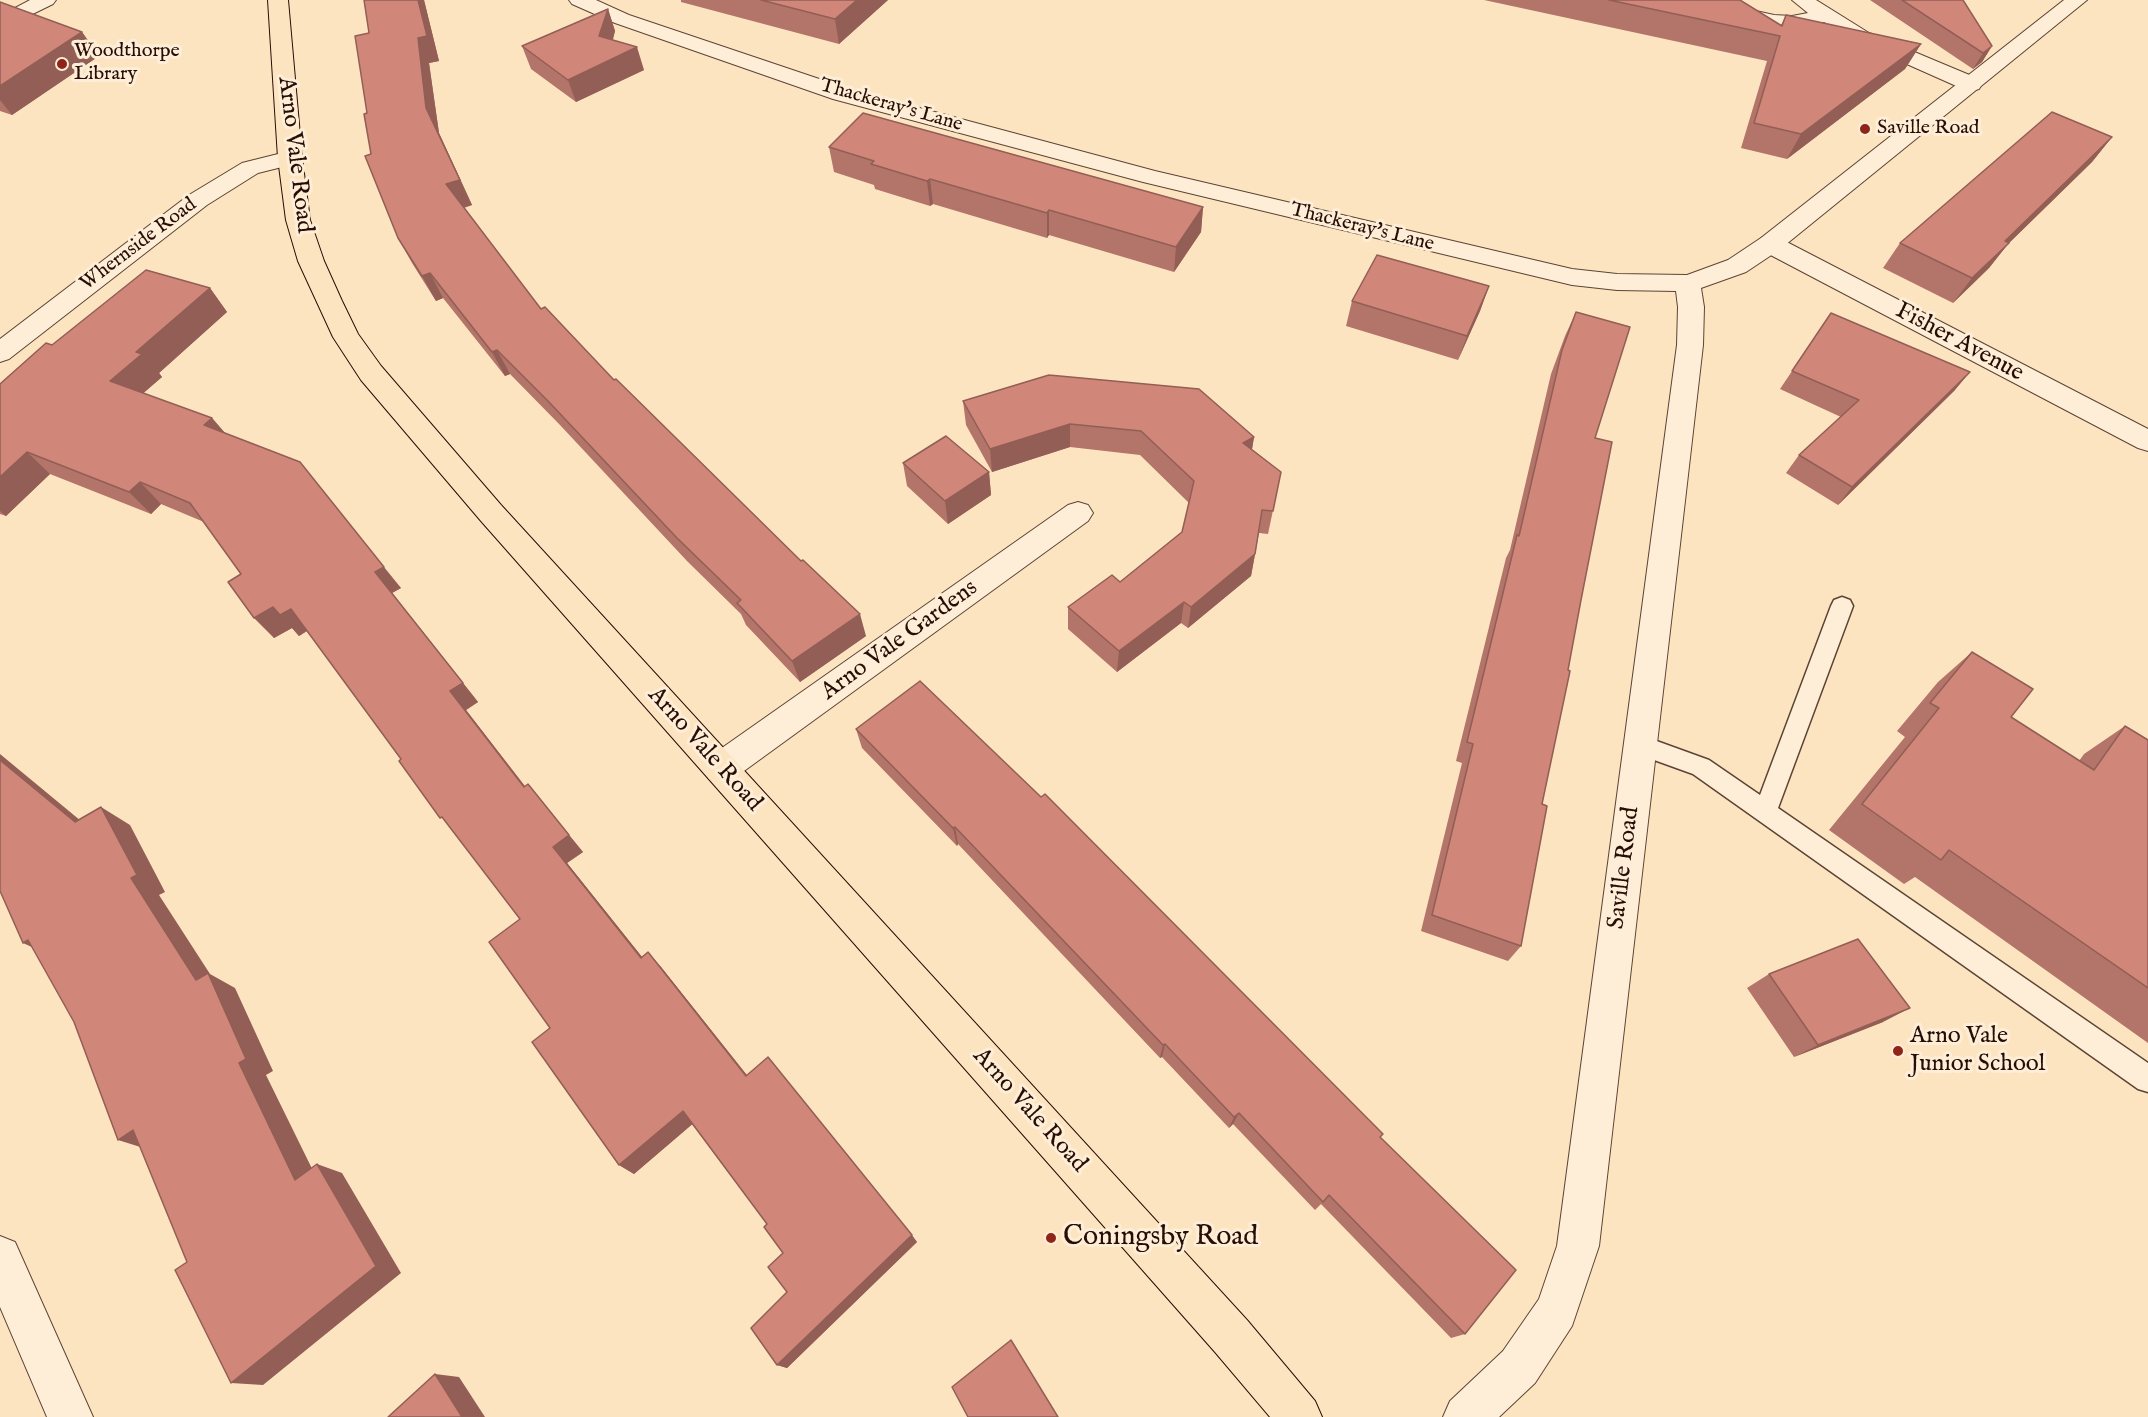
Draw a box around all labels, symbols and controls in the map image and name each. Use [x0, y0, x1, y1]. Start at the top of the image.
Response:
place label: Woodthorpe Library [74, 40, 180, 87]
marker: Woodthorpe Library [55, 57, 69, 71]
street label: Thackeray's Lane [817, 74, 965, 138]
street label: Arno Vale Road [270, 75, 318, 235]
place label: Saville Road [1877, 117, 1980, 141]
marker: Saville Road [1858, 122, 1872, 136]
street label: Whernside Road [76, 193, 202, 297]
street label: Thackeray's Lane [1288, 199, 1436, 257]
street label: Fisher Avenue [1890, 297, 2028, 389]
street label: Arno Vale Gardens [816, 575, 984, 707]
street label: Arno Vale Road [641, 682, 767, 818]
street label: Saville Road [1603, 805, 1647, 931]
place label: Arno Vale Junior School [1910, 1023, 2045, 1079]
street label: Arno Vale Road [966, 1043, 1092, 1179]
marker: Arno Vale Junior School [1891, 1044, 1905, 1058]
place label: Coningsby Road [1063, 1221, 1258, 1255]
marker: Coningsby Road [1044, 1231, 1058, 1245]

